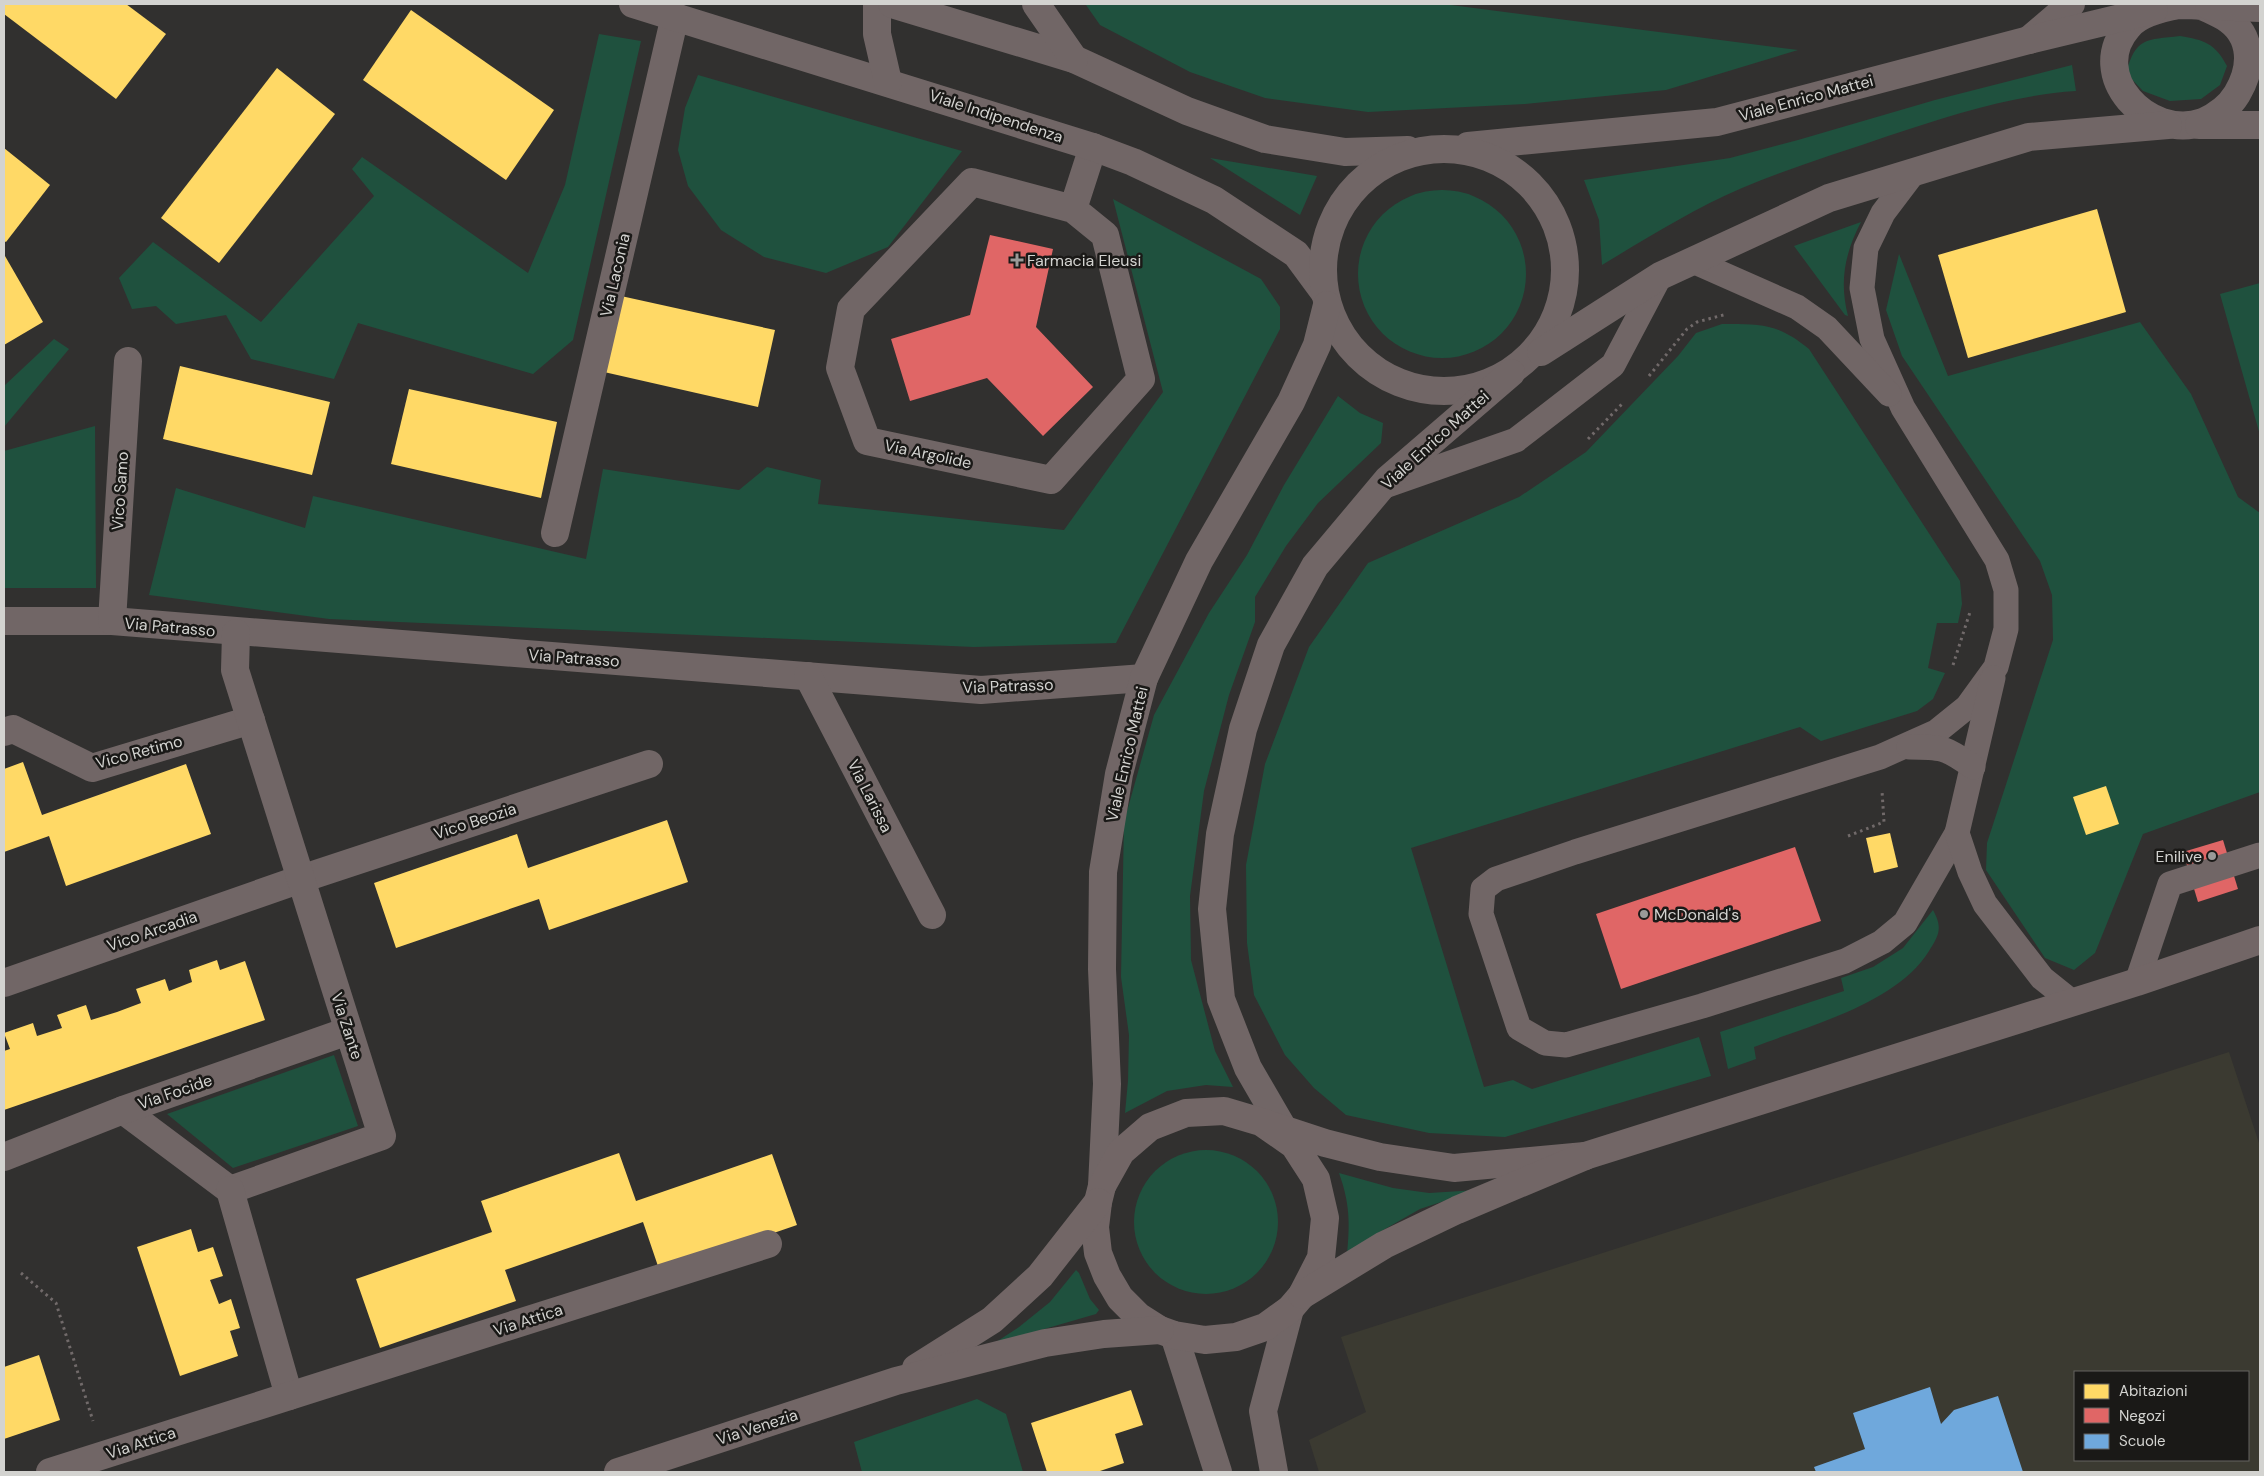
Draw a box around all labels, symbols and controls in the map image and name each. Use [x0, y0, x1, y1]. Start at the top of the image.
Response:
street label: Viale Enrico Mattei [1737, 70, 1875, 126]
street label: Viale Indipendenza [926, 84, 1066, 148]
street label: Via Laconia [595, 231, 635, 319]
place label: Farmacia Eleusi [1027, 250, 1141, 271]
marker: Farmacia Eleusi [1011, 254, 1023, 266]
street label: Viale Enrico Mattei [1377, 386, 1493, 494]
street label: Via Argolide [883, 435, 973, 473]
street label: Vico Samo [107, 451, 133, 531]
street label: Via Patrasso [124, 613, 216, 641]
street label: Via Patrasso [528, 644, 620, 672]
street label: Via Patrasso [962, 674, 1054, 698]
street label: Viale Enrico Mattei [1101, 684, 1153, 824]
street label: Vico Retimo [93, 730, 185, 774]
street label: Via Larissa [843, 756, 897, 836]
street label: Vico Beozia [431, 798, 519, 844]
place label: Enilive [2155, 846, 2202, 867]
marker: Enilive [2206, 850, 2218, 862]
place label: McDonald's [1654, 904, 1739, 925]
street label: Vico Arcadia [104, 906, 200, 956]
marker: McDonald's [1638, 908, 1650, 920]
street label: Via Zante [326, 990, 368, 1062]
street label: Via Focide [135, 1069, 215, 1115]
street label: Via Attica [491, 1299, 565, 1341]
legend [2074, 1371, 2249, 1461]
text: Abitazioni [2119, 1381, 2188, 1401]
street label: Via Venezia [714, 1404, 800, 1450]
text: Negozi [2119, 1406, 2165, 1426]
street label: Via Attica [104, 1422, 178, 1464]
text: Scuole [2119, 1431, 2166, 1451]

